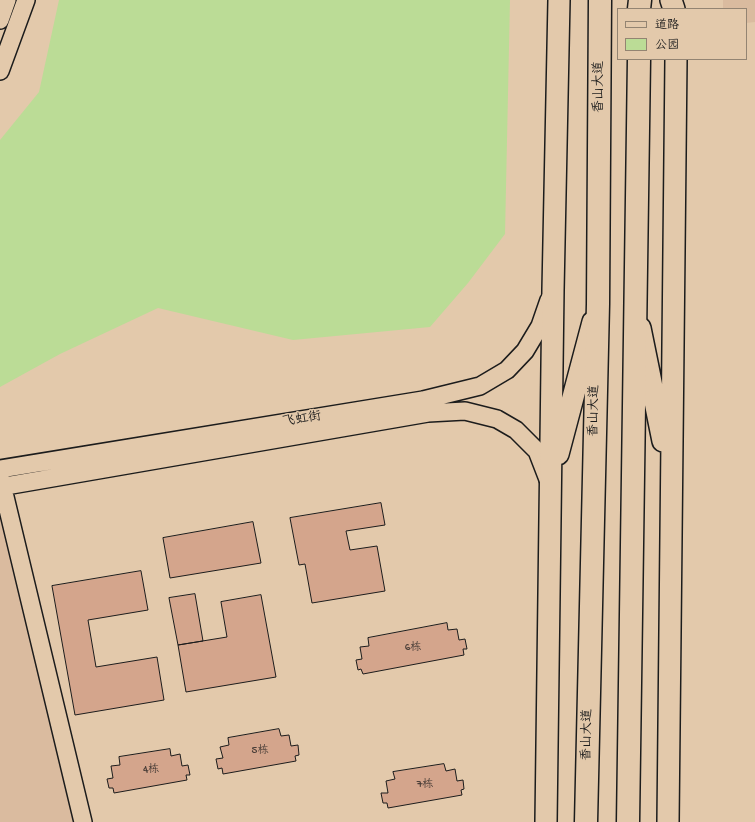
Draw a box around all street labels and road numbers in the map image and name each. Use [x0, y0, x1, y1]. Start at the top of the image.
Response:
street label: 香山大道 [592, 61, 608, 113]
street label: 香山大道 [587, 385, 603, 437]
street label: 飞虹街 [282, 409, 322, 431]
street label: 香山大道 [580, 709, 596, 761]

